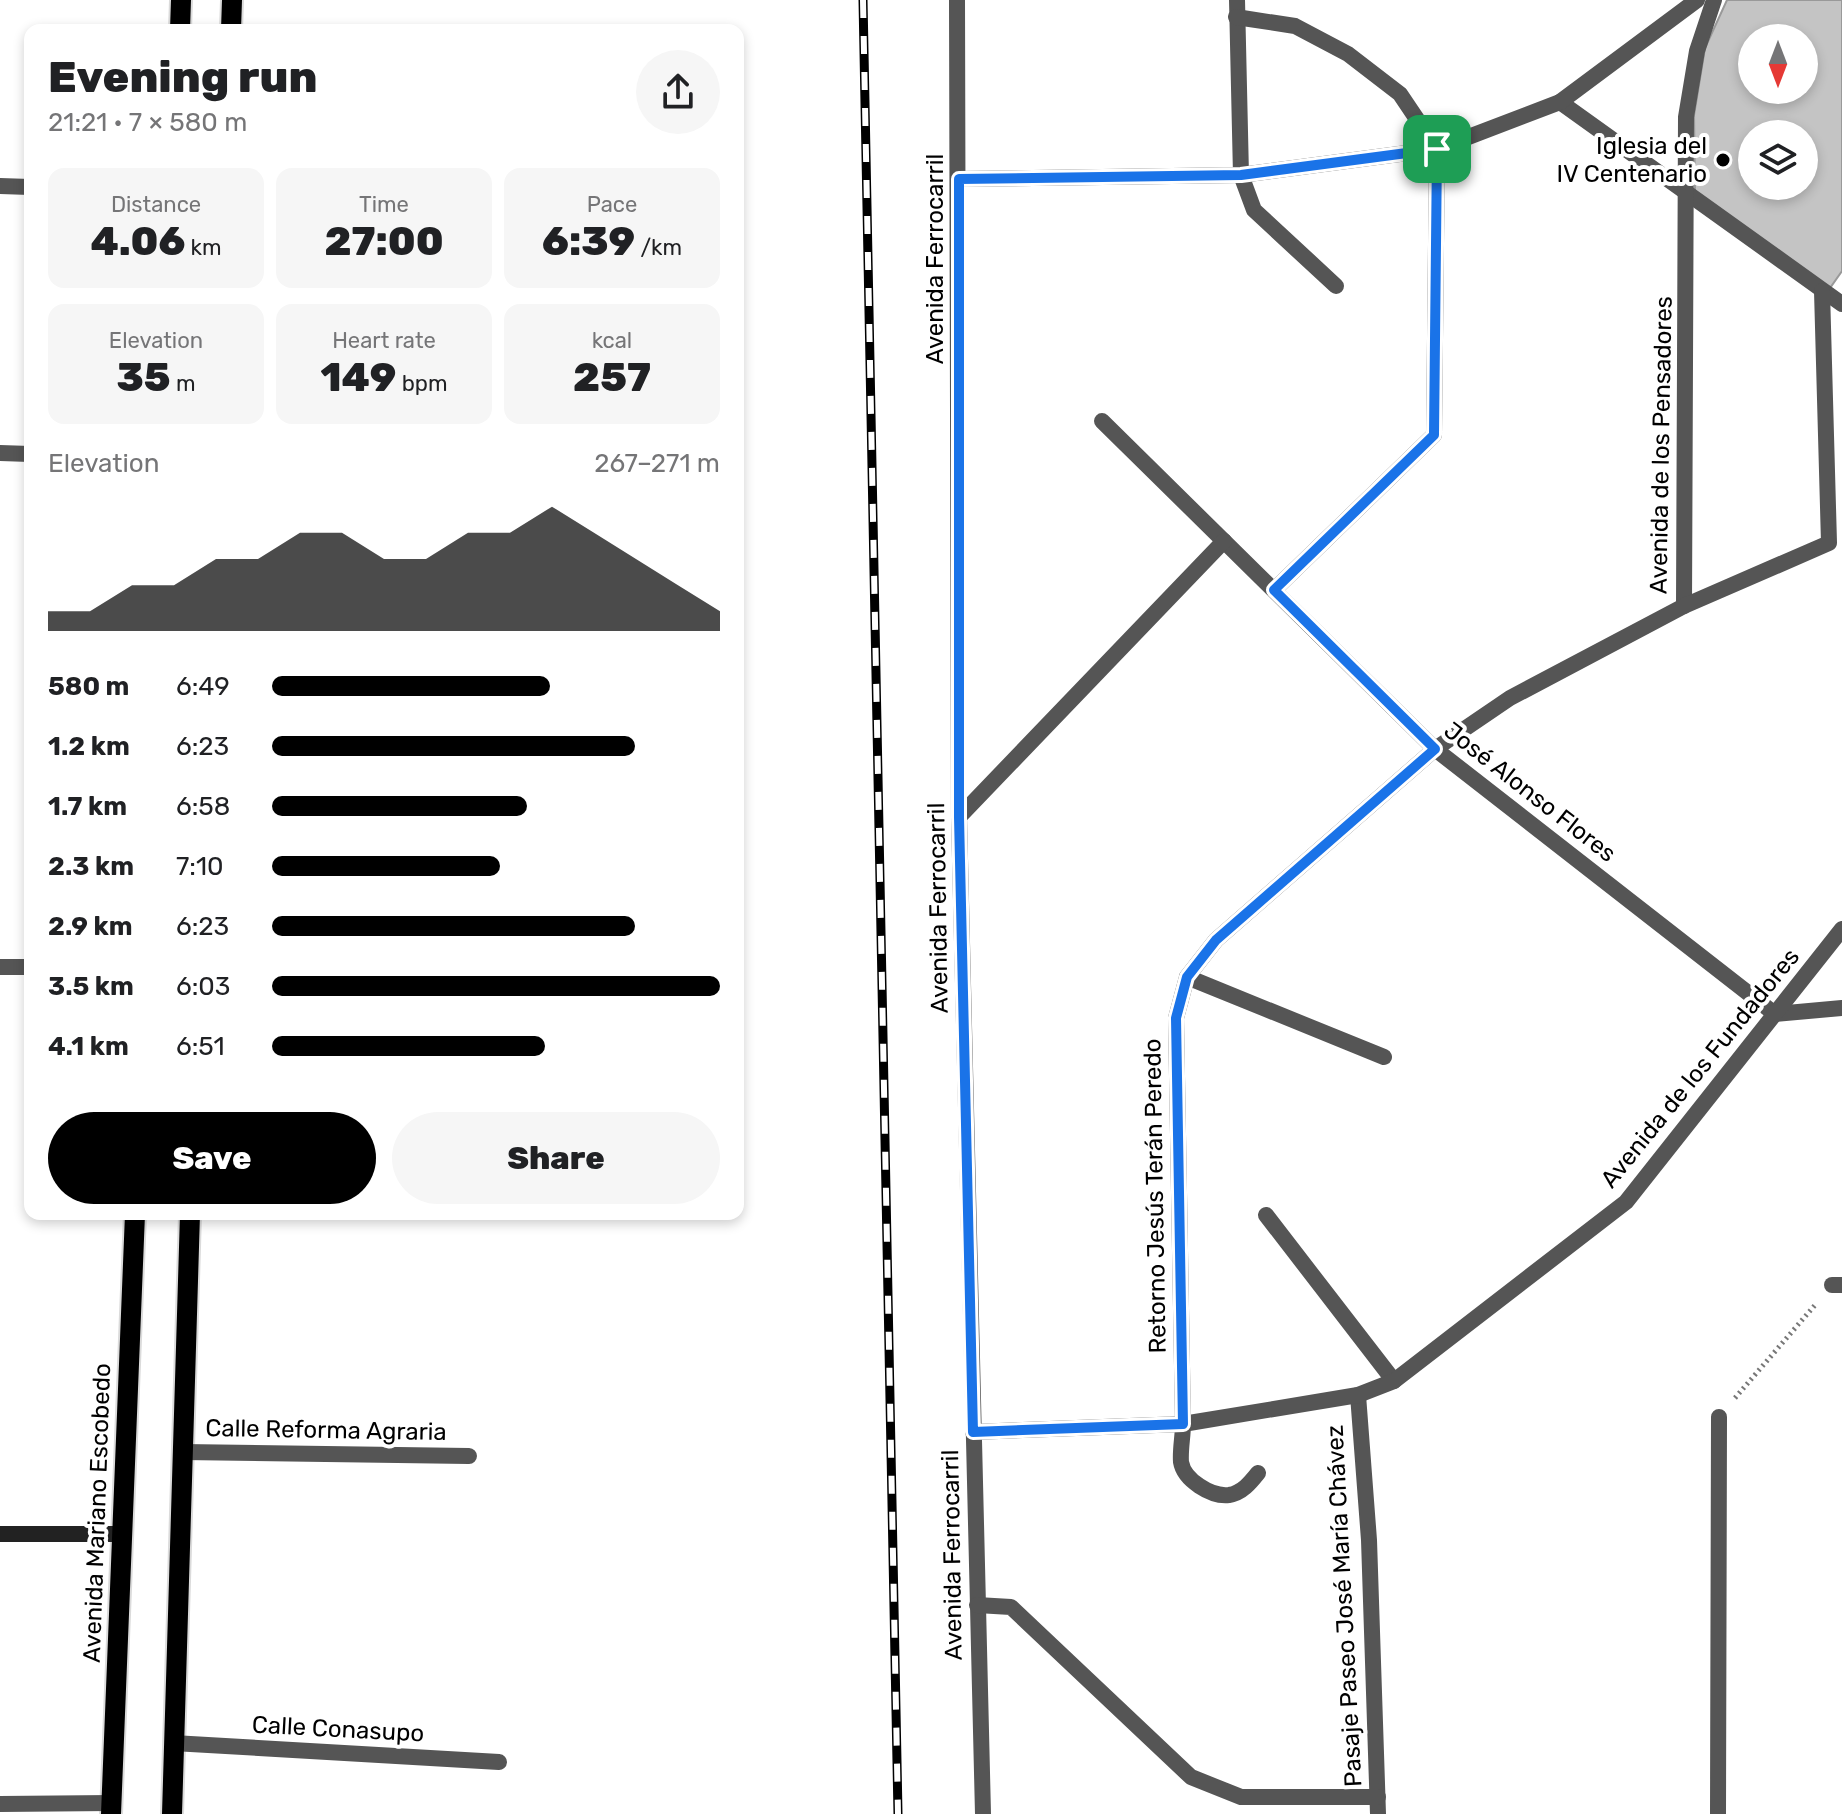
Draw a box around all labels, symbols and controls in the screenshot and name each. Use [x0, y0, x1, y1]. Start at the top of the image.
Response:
north arrow [1738, 24, 1818, 104]
map controls [1738, 24, 1818, 200]
button: share [636, 50, 720, 134]
text: Evening run [48, 51, 317, 103]
text: 21:21 · 7 × 580 m [48, 107, 247, 138]
pin [1403, 115, 1471, 183]
button: layers [1738, 120, 1818, 200]
icon: arrive [1415, 127, 1459, 171]
place label: Iglesia del IV Centenario [1556, 132, 1707, 188]
marker: Iglesia del IV Centenario [1714, 151, 1732, 169]
street label: Avenida Ferrocarril [921, 154, 949, 364]
text: Distance [111, 191, 201, 218]
text: Time [359, 191, 409, 218]
text: Pace [587, 191, 637, 218]
text: 4.06 [90, 218, 185, 265]
text: 27:00 [324, 218, 444, 265]
text: 6:39 [542, 218, 635, 265]
text: km [185, 234, 222, 261]
text: /km [635, 234, 682, 261]
street label: Avenida de los Pensadores [1644, 296, 1678, 594]
text: Elevation [109, 327, 203, 354]
text: Heart rate [332, 327, 436, 354]
text: kcal [592, 327, 632, 354]
text: 35 [116, 354, 171, 401]
text: 149 [320, 354, 396, 401]
text: 257 [573, 354, 651, 401]
text: m [171, 370, 196, 397]
text: bpm [396, 370, 448, 397]
text: Elevation [48, 448, 159, 479]
text: 267–271 m [594, 448, 720, 479]
text: 580 m [48, 671, 129, 702]
text: 6:49 [176, 671, 230, 702]
street label: José Alonso Flores [1439, 716, 1621, 868]
text: 1.2 km [48, 731, 130, 762]
text: 6:23 [176, 731, 229, 762]
text: 1.7 km [48, 791, 127, 822]
text: 6:58 [176, 791, 230, 822]
street label: Avenida Ferrocarril [922, 802, 954, 1014]
text: 2.3 km [48, 851, 134, 882]
text: 7:10 [176, 851, 224, 882]
text: 2.9 km [48, 911, 132, 942]
text: 6:23 [176, 911, 229, 942]
street label: Avenida de los Fundadores [1595, 943, 1805, 1193]
text: 3.5 km [48, 971, 134, 1002]
text: 6:03 [176, 971, 230, 1002]
text: 4.1 km [48, 1031, 129, 1062]
text: 6:51 [176, 1031, 225, 1062]
street label: Retorno Jesús Terán Peredo [1138, 1038, 1172, 1354]
button: Save [48, 1112, 376, 1204]
button: Share [392, 1112, 720, 1204]
street label: Avenida Mariano Escobedo [78, 1363, 116, 1663]
street label: Calle Reforma Agraria [205, 1414, 447, 1446]
street label: Pasaje Paseo José María Chávez [1321, 1424, 1367, 1788]
street label: Avenida Ferrocarril [936, 1449, 968, 1661]
street label: Calle Conasupo [251, 1711, 425, 1747]

